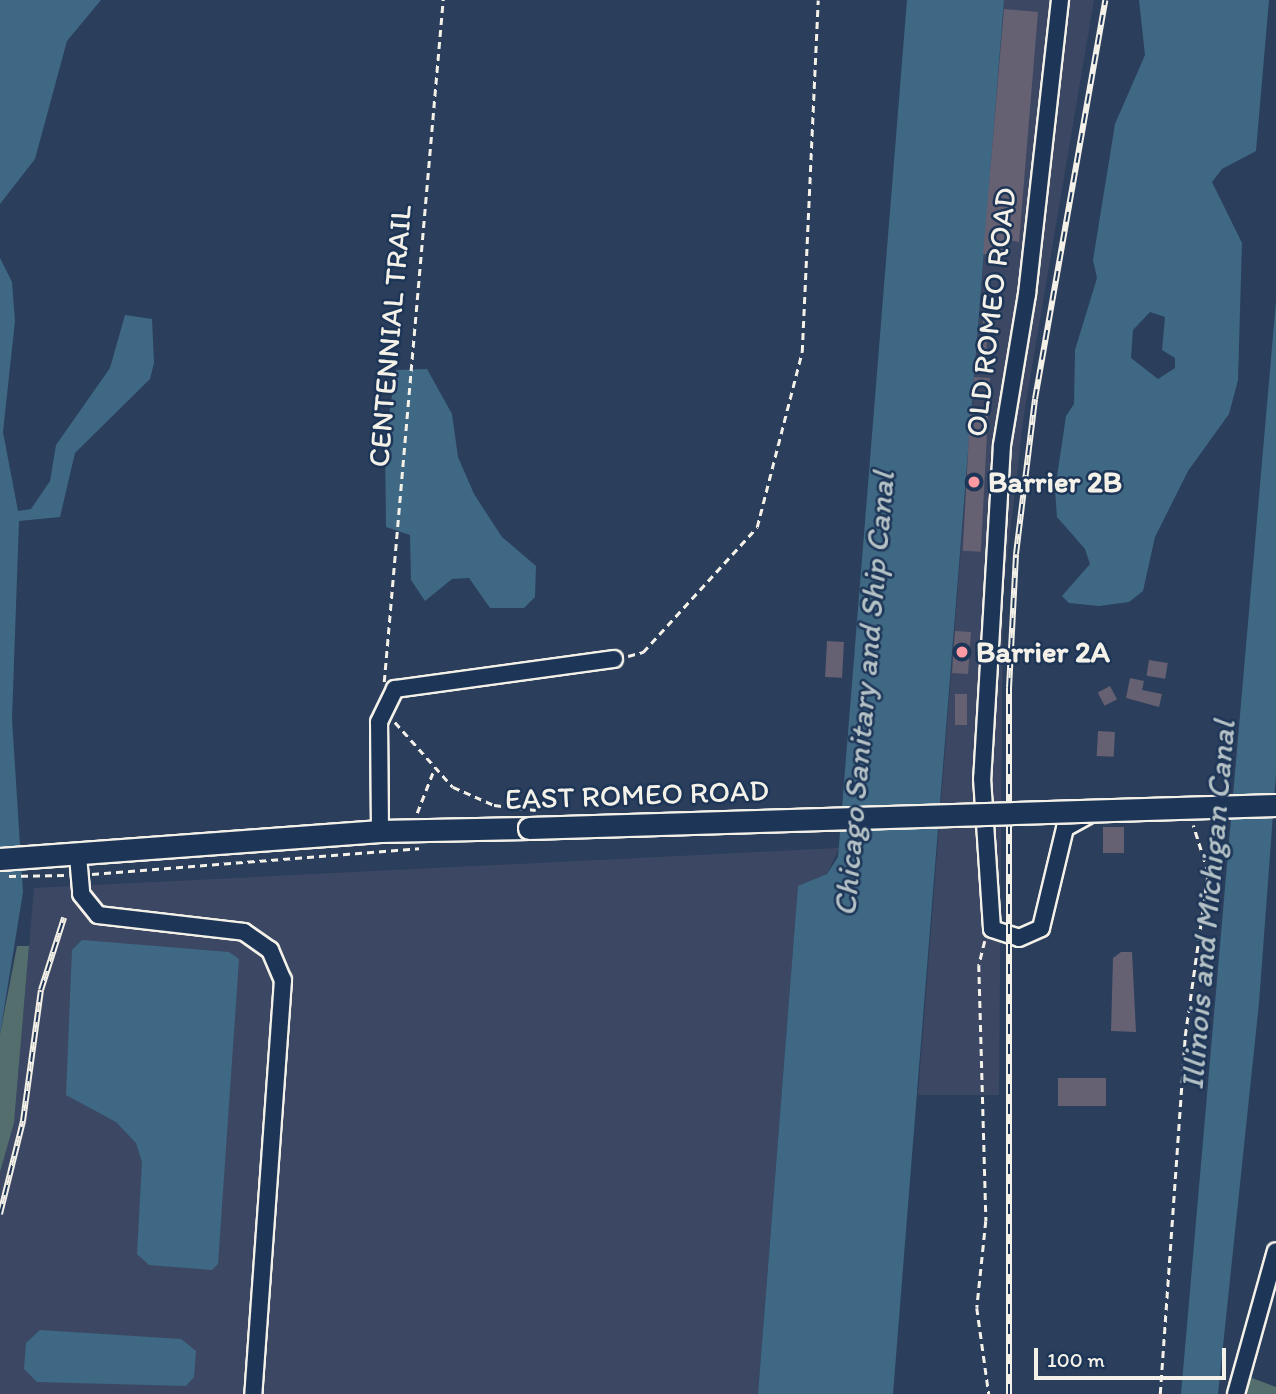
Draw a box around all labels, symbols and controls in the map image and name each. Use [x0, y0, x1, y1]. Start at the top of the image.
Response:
street label: OLD ROMEO ROAD [958, 186, 1024, 438]
street label: CENTENNIAL TRAIL [361, 205, 419, 467]
place label: Barrier 2B [988, 464, 1122, 500]
water label: Chicago Sanitary and Ship Canal [825, 470, 903, 918]
marker: Barrier 2B [966, 474, 982, 490]
place label: Barrier 2A [976, 634, 1110, 670]
marker: Barrier 2A [954, 644, 970, 660]
water label: Illinois and Michigan Canal [1173, 718, 1243, 1092]
street label: EAST ROMEO ROAD [505, 772, 769, 818]
scale bar [1038, 1334, 1230, 1378]
text: 100 m [1047, 1347, 1105, 1372]

